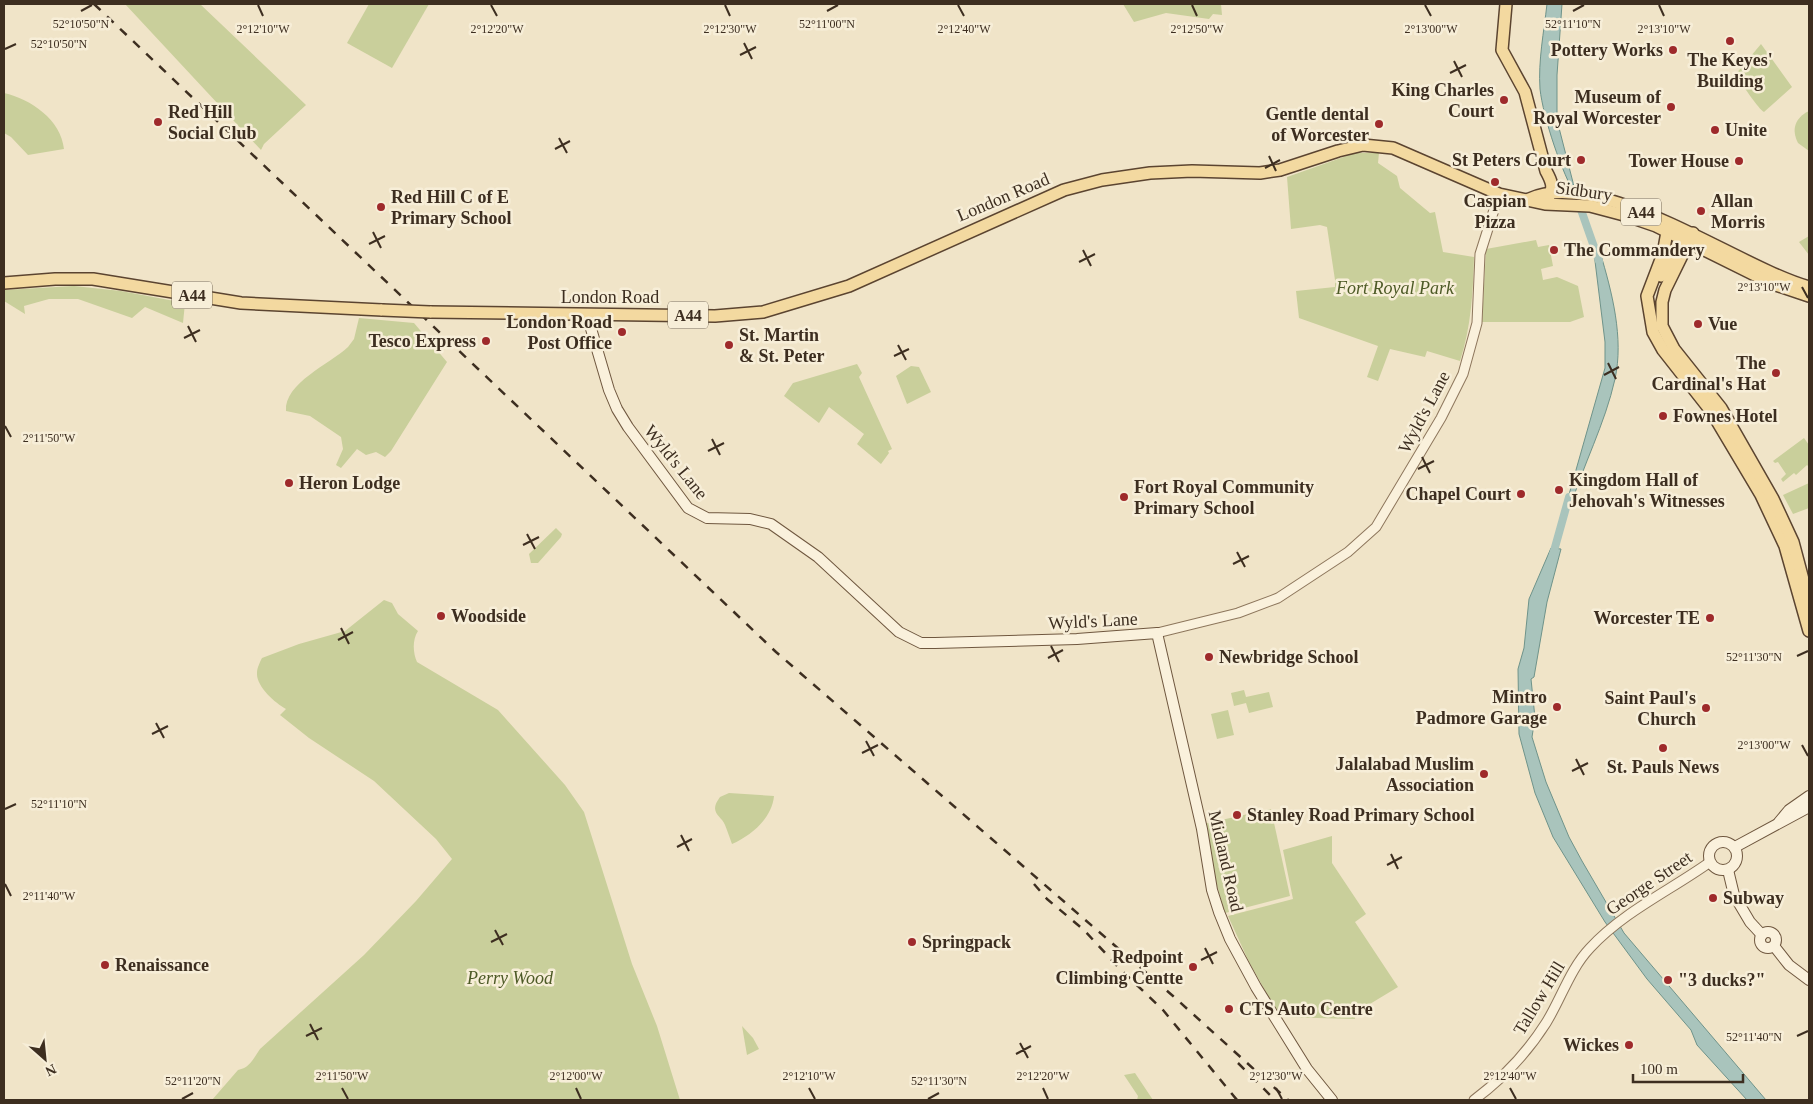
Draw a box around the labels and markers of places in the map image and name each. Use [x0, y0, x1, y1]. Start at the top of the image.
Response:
marker: The Keyes' Building [1724, 35, 1736, 47]
place label: Pottery Works [1551, 40, 1663, 60]
marker: Pottery Works [1667, 44, 1679, 56]
place label: The Keyes' Building [1687, 50, 1773, 91]
place label: King Charles Court [1391, 80, 1494, 121]
place label: Museum of Royal Worcester [1533, 87, 1662, 128]
marker: King Charles Court [1498, 94, 1510, 106]
marker: Museum of Royal Worcester [1665, 101, 1677, 113]
place label: Red Hill Social Club [168, 102, 257, 143]
place label: Gentle dental of Worcester [1266, 104, 1369, 145]
marker: Red Hill Social Club [152, 116, 164, 128]
marker: Gentle dental of Worcester [1373, 118, 1385, 130]
place label: Unite [1725, 120, 1767, 140]
marker: Unite [1709, 124, 1721, 136]
place label: St Peters Court [1452, 150, 1571, 170]
place label: Tower House [1628, 151, 1729, 171]
marker: St Peters Court [1575, 154, 1587, 166]
marker: Tower House [1733, 155, 1745, 167]
marker: Caspian Pizza [1489, 176, 1501, 188]
place label: Red Hill C of E Primary School [391, 187, 511, 228]
place label: Caspian Pizza [1463, 191, 1527, 232]
place label: Allan Morris [1711, 191, 1765, 232]
marker: Red Hill C of E Primary School [375, 201, 387, 213]
marker: Allan Morris [1695, 205, 1707, 217]
place label: The Commandery [1564, 240, 1705, 260]
marker: The Commandery [1548, 244, 1560, 256]
place label: London Road Post Office [506, 312, 612, 353]
place label: Vue [1708, 314, 1737, 334]
marker: Vue [1692, 318, 1704, 330]
place label: St. Martin & St. Peter [739, 325, 824, 366]
marker: London Road Post Office [616, 326, 628, 338]
place label: Tesco Express [368, 331, 476, 351]
marker: Tesco Express [480, 335, 492, 347]
marker: St. Martin & St. Peter [723, 339, 735, 351]
place label: The Cardinal's Hat [1651, 353, 1766, 394]
marker: The Cardinal's Hat [1770, 367, 1782, 379]
place label: Fownes Hotel [1673, 406, 1777, 426]
marker: Fownes Hotel [1657, 410, 1669, 422]
place label: Kingdom Hall of Jehovah's Witnesses [1569, 470, 1725, 511]
place label: Heron Lodge [299, 473, 400, 493]
marker: Heron Lodge [283, 477, 295, 489]
place label: Fort Royal Community Primary School [1134, 477, 1314, 518]
place label: Chapel Court [1405, 484, 1511, 504]
marker: Kingdom Hall of Jehovah's Witnesses [1553, 484, 1565, 496]
marker: Chapel Court [1515, 488, 1527, 500]
marker: Fort Royal Community Primary School [1118, 491, 1130, 503]
place label: Woodside [451, 606, 526, 626]
place label: Worcester TE [1594, 608, 1700, 628]
marker: Woodside [435, 610, 447, 622]
marker: Worcester TE [1704, 612, 1716, 624]
place label: Newbridge School [1219, 647, 1359, 667]
marker: Newbridge School [1203, 651, 1215, 663]
place label: Mintro Padmore Garage [1416, 687, 1547, 728]
place label: Saint Paul's Church [1604, 688, 1696, 729]
marker: Mintro Padmore Garage [1551, 701, 1563, 713]
marker: Saint Paul's Church [1700, 702, 1712, 714]
marker: St. Pauls News [1657, 742, 1669, 754]
place label: Jalalabad Muslim Association [1335, 754, 1474, 795]
place label: St. Pauls News [1607, 757, 1719, 777]
marker: Jalalabad Muslim Association [1478, 768, 1490, 780]
place label: Stanley Road Primary School [1247, 805, 1475, 825]
marker: Stanley Road Primary School [1231, 809, 1243, 821]
place label: Subway [1723, 888, 1784, 908]
marker: Subway [1707, 892, 1719, 904]
place label: Springpack [922, 932, 1011, 952]
marker: Springpack [906, 936, 918, 948]
place label: Redpoint Climbing Centte [1056, 947, 1183, 988]
place label: Renaissance [115, 955, 209, 975]
marker: Renaissance [99, 959, 111, 971]
marker: Redpoint Climbing Centte [1187, 961, 1199, 973]
place label: "3 ducks?" [1678, 970, 1766, 990]
marker: "3 ducks?" [1662, 974, 1674, 986]
place label: CTS Auto Centre [1239, 999, 1373, 1019]
marker: CTS Auto Centre [1223, 1003, 1235, 1015]
place label: Wickes [1563, 1035, 1619, 1055]
marker: Wickes [1623, 1039, 1635, 1051]

